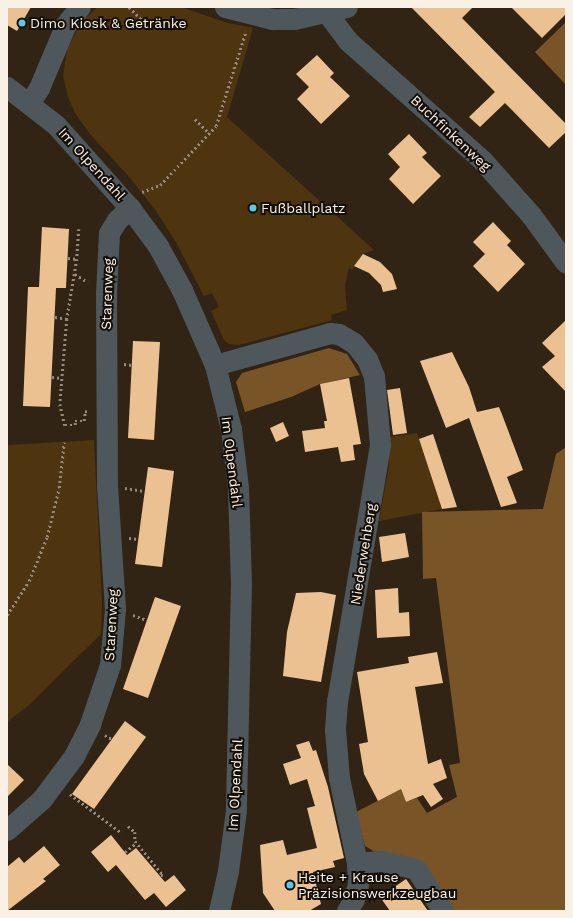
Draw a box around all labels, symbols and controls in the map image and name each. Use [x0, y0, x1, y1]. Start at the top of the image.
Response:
place label: Dimo Kiosk & Getränke [30, 15, 187, 31]
marker: Dimo Kiosk & Getränke [17, 18, 27, 28]
street label: Buchfinkenweg [407, 92, 495, 174]
street label: Im Olpendahl [55, 124, 129, 204]
place label: Fußballplatz [261, 200, 346, 216]
marker: Fußballplatz [248, 203, 258, 213]
street label: Starenweg [97, 258, 117, 330]
street label: Im Olpendahl [218, 415, 246, 509]
street label: Niederwehberg [347, 502, 379, 606]
street label: Starenweg [101, 589, 121, 661]
street label: Im Olpendahl [224, 739, 246, 831]
place label: Heite + Krause Präzisionswerkzeugbau [298, 869, 456, 902]
marker: Heite + Krause Präzisionswerkzeugbau [285, 880, 295, 890]

